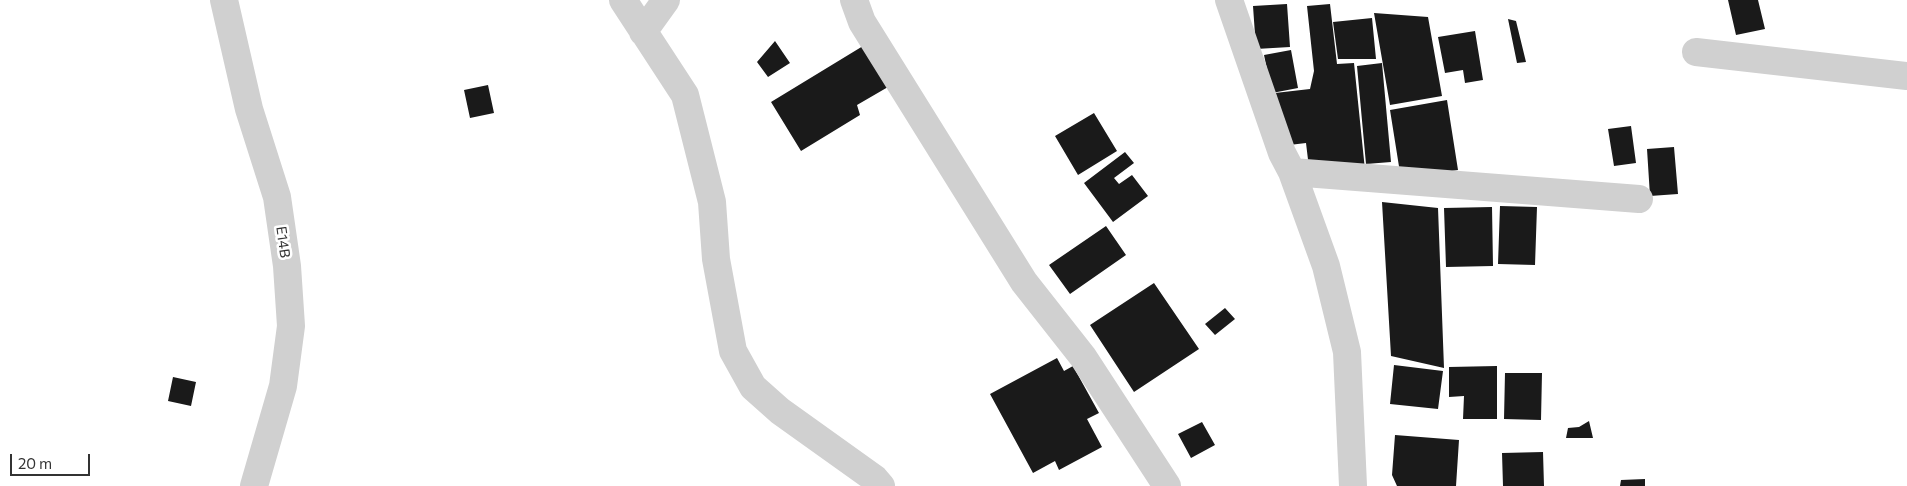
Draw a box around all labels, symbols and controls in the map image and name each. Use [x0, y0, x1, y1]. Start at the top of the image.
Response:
street label: E14B [272, 225, 294, 259]
scale bar [12, 444, 92, 476]
text: 20 m [18, 454, 52, 472]

